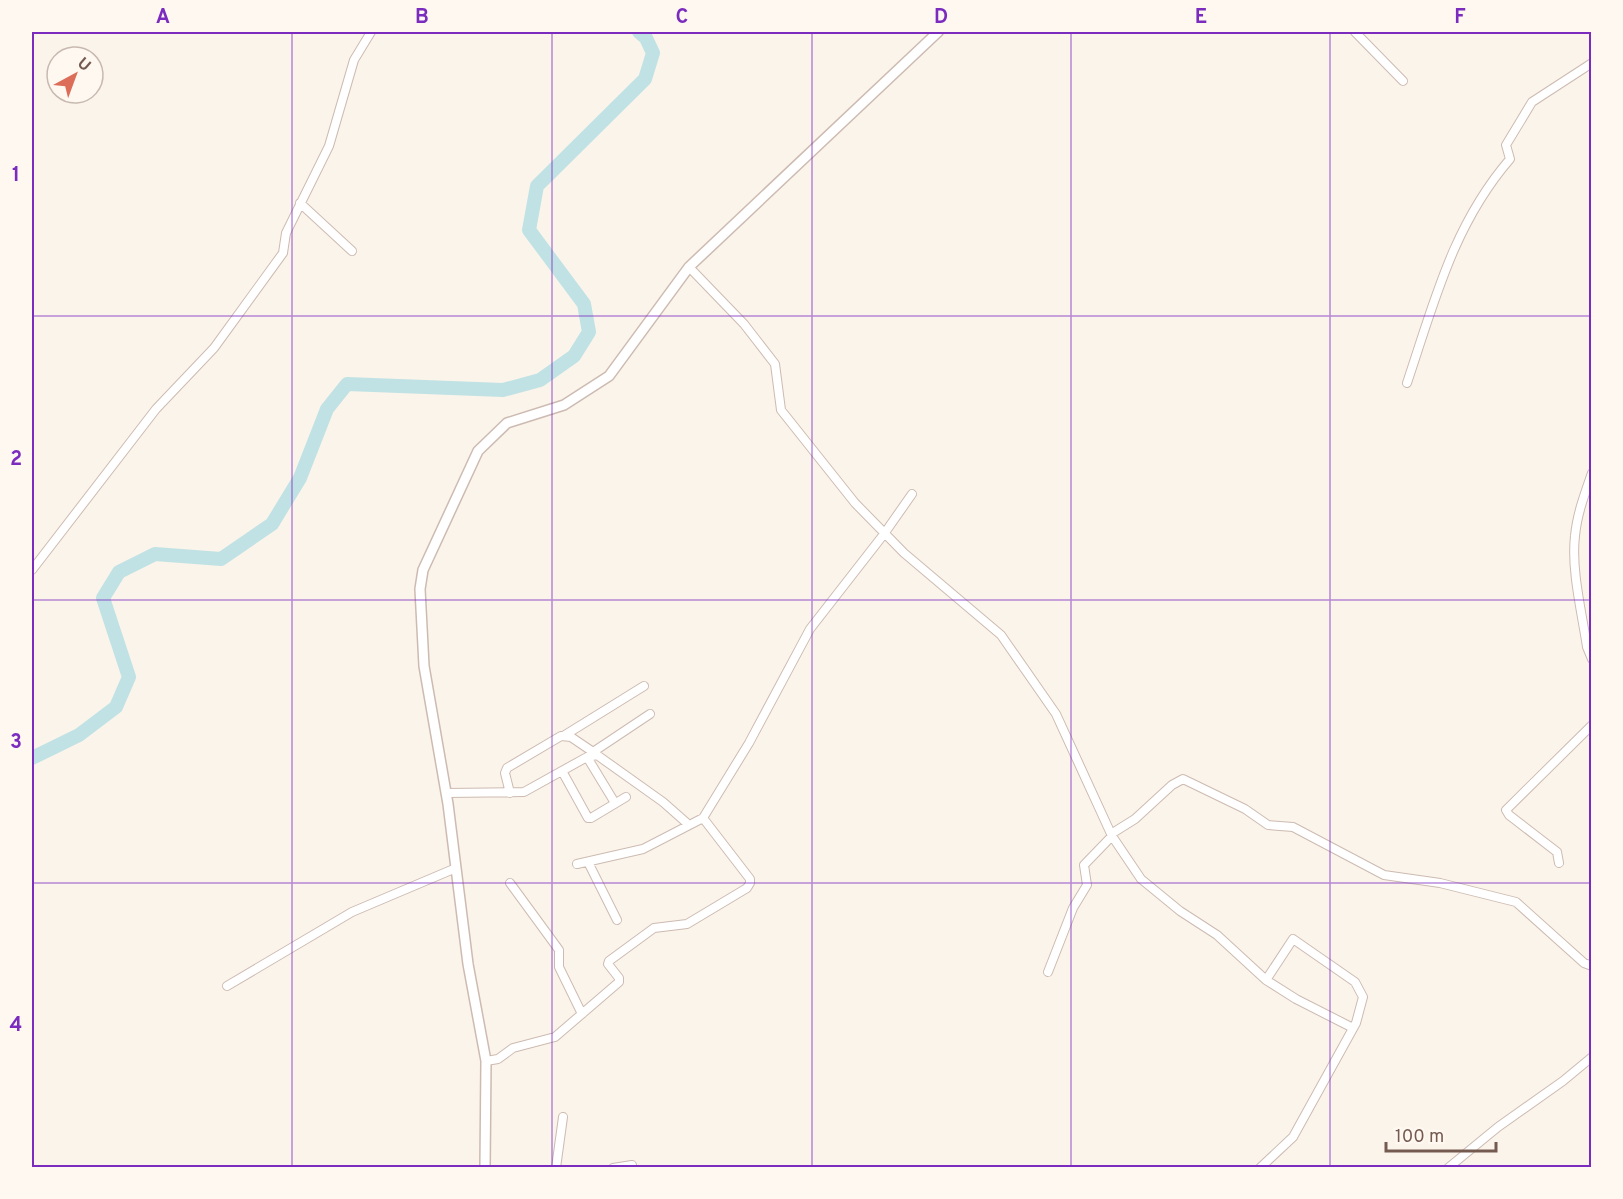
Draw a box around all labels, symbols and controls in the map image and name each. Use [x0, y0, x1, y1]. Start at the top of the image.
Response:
text: A [156, 5, 170, 31]
text: B [415, 5, 429, 31]
text: C [676, 5, 688, 31]
text: D [934, 5, 948, 31]
text: E [1195, 5, 1207, 31]
text: F [1454, 5, 1466, 31]
north arrow [45, 45, 105, 105]
text: U [73, 54, 94, 76]
text: 1 [12, 163, 20, 189]
text: 2 [10, 447, 22, 473]
text: 3 [10, 730, 22, 756]
text: 4 [10, 1013, 22, 1039]
scale bar [1386, 1115, 1496, 1153]
text: 100 m [1395, 1126, 1444, 1149]

